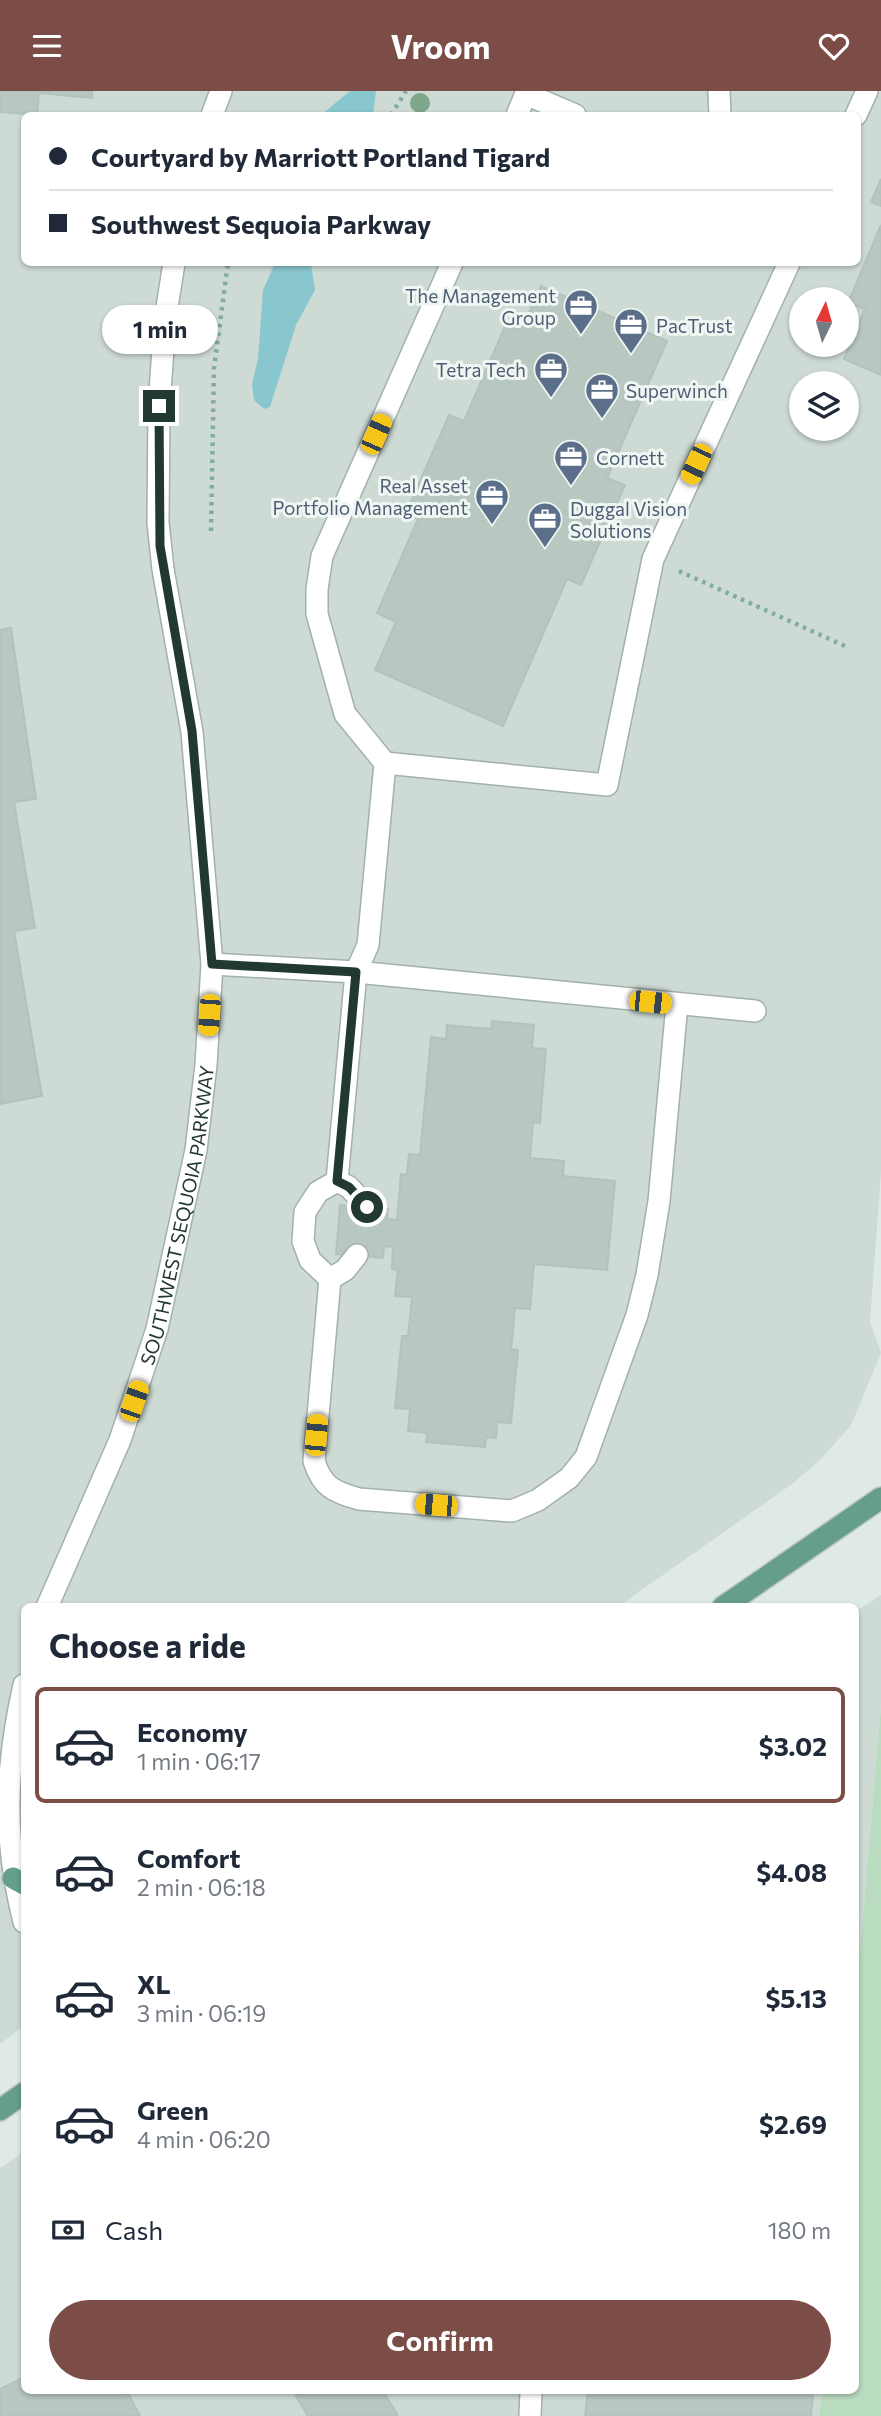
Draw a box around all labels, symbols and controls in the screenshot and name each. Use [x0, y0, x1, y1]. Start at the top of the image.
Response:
text: Vroom [390, 26, 491, 66]
icon: menu [28, 27, 66, 65]
icon: heart [815, 27, 853, 65]
text: Courtyard by Marriott Portland Tigard [91, 141, 550, 172]
text: Southwest Sequoia Parkway [91, 208, 431, 239]
place label: The Management Group [405, 284, 556, 329]
office icon: The Management Group [562, 287, 600, 336]
north arrow [789, 287, 859, 357]
map controls [789, 287, 859, 441]
callout: 1 min [101, 305, 217, 353]
office icon: PacTrust [612, 306, 650, 355]
place label: PacTrust [656, 314, 733, 337]
text: 1 min [133, 315, 187, 343]
office icon: Tetra Tech [532, 350, 570, 399]
place label: Tetra Tech [436, 358, 526, 381]
office icon: Superwinch [583, 371, 621, 420]
button: layers [789, 371, 859, 441]
place label: Superwinch [626, 379, 728, 402]
route end [143, 390, 175, 422]
car [358, 411, 395, 457]
office icon: Cornett [552, 438, 590, 487]
car [678, 441, 715, 487]
place label: Cornett [596, 446, 665, 469]
place label: Real Asset Portfolio Management [272, 474, 468, 519]
office icon: Real Asset Portfolio Management [473, 477, 511, 526]
place label: Duggal Vision Solutions [570, 497, 687, 542]
office icon: Duggal Vision Solutions [526, 500, 564, 549]
car [629, 989, 672, 1015]
car [198, 993, 221, 1037]
street label: SOUTHWEST SEQUOIA PARKWAY [134, 1064, 217, 1368]
route start [351, 1191, 383, 1223]
car [118, 1378, 151, 1424]
car [304, 1413, 329, 1457]
car [415, 1493, 458, 1517]
text: Choose a ride [49, 1625, 246, 1665]
icon: car [53, 1714, 116, 1777]
text: Economy [137, 1716, 248, 1747]
text: $3.02 [759, 1730, 827, 1761]
text: 1 min · 06:17 [137, 1747, 261, 1775]
icon: car [53, 1840, 116, 1903]
text: Comfort [137, 1842, 240, 1873]
text: $4.08 [756, 1856, 827, 1887]
text: 2 min · 06:18 [137, 1873, 266, 1901]
icon: car [53, 1966, 116, 2029]
text: XL [137, 1968, 171, 1999]
text: $5.13 [765, 1982, 827, 2013]
text: 3 min · 06:19 [137, 1999, 266, 2027]
icon: car [53, 2092, 116, 2155]
text: Green [137, 2094, 209, 2125]
text: $2.69 [759, 2108, 827, 2139]
text: 4 min · 06:20 [137, 2125, 271, 2153]
icon: cash [49, 2211, 87, 2249]
text: Cash [105, 2214, 163, 2245]
text: 180 m [768, 2216, 831, 2244]
button: Confirm [49, 2300, 831, 2380]

